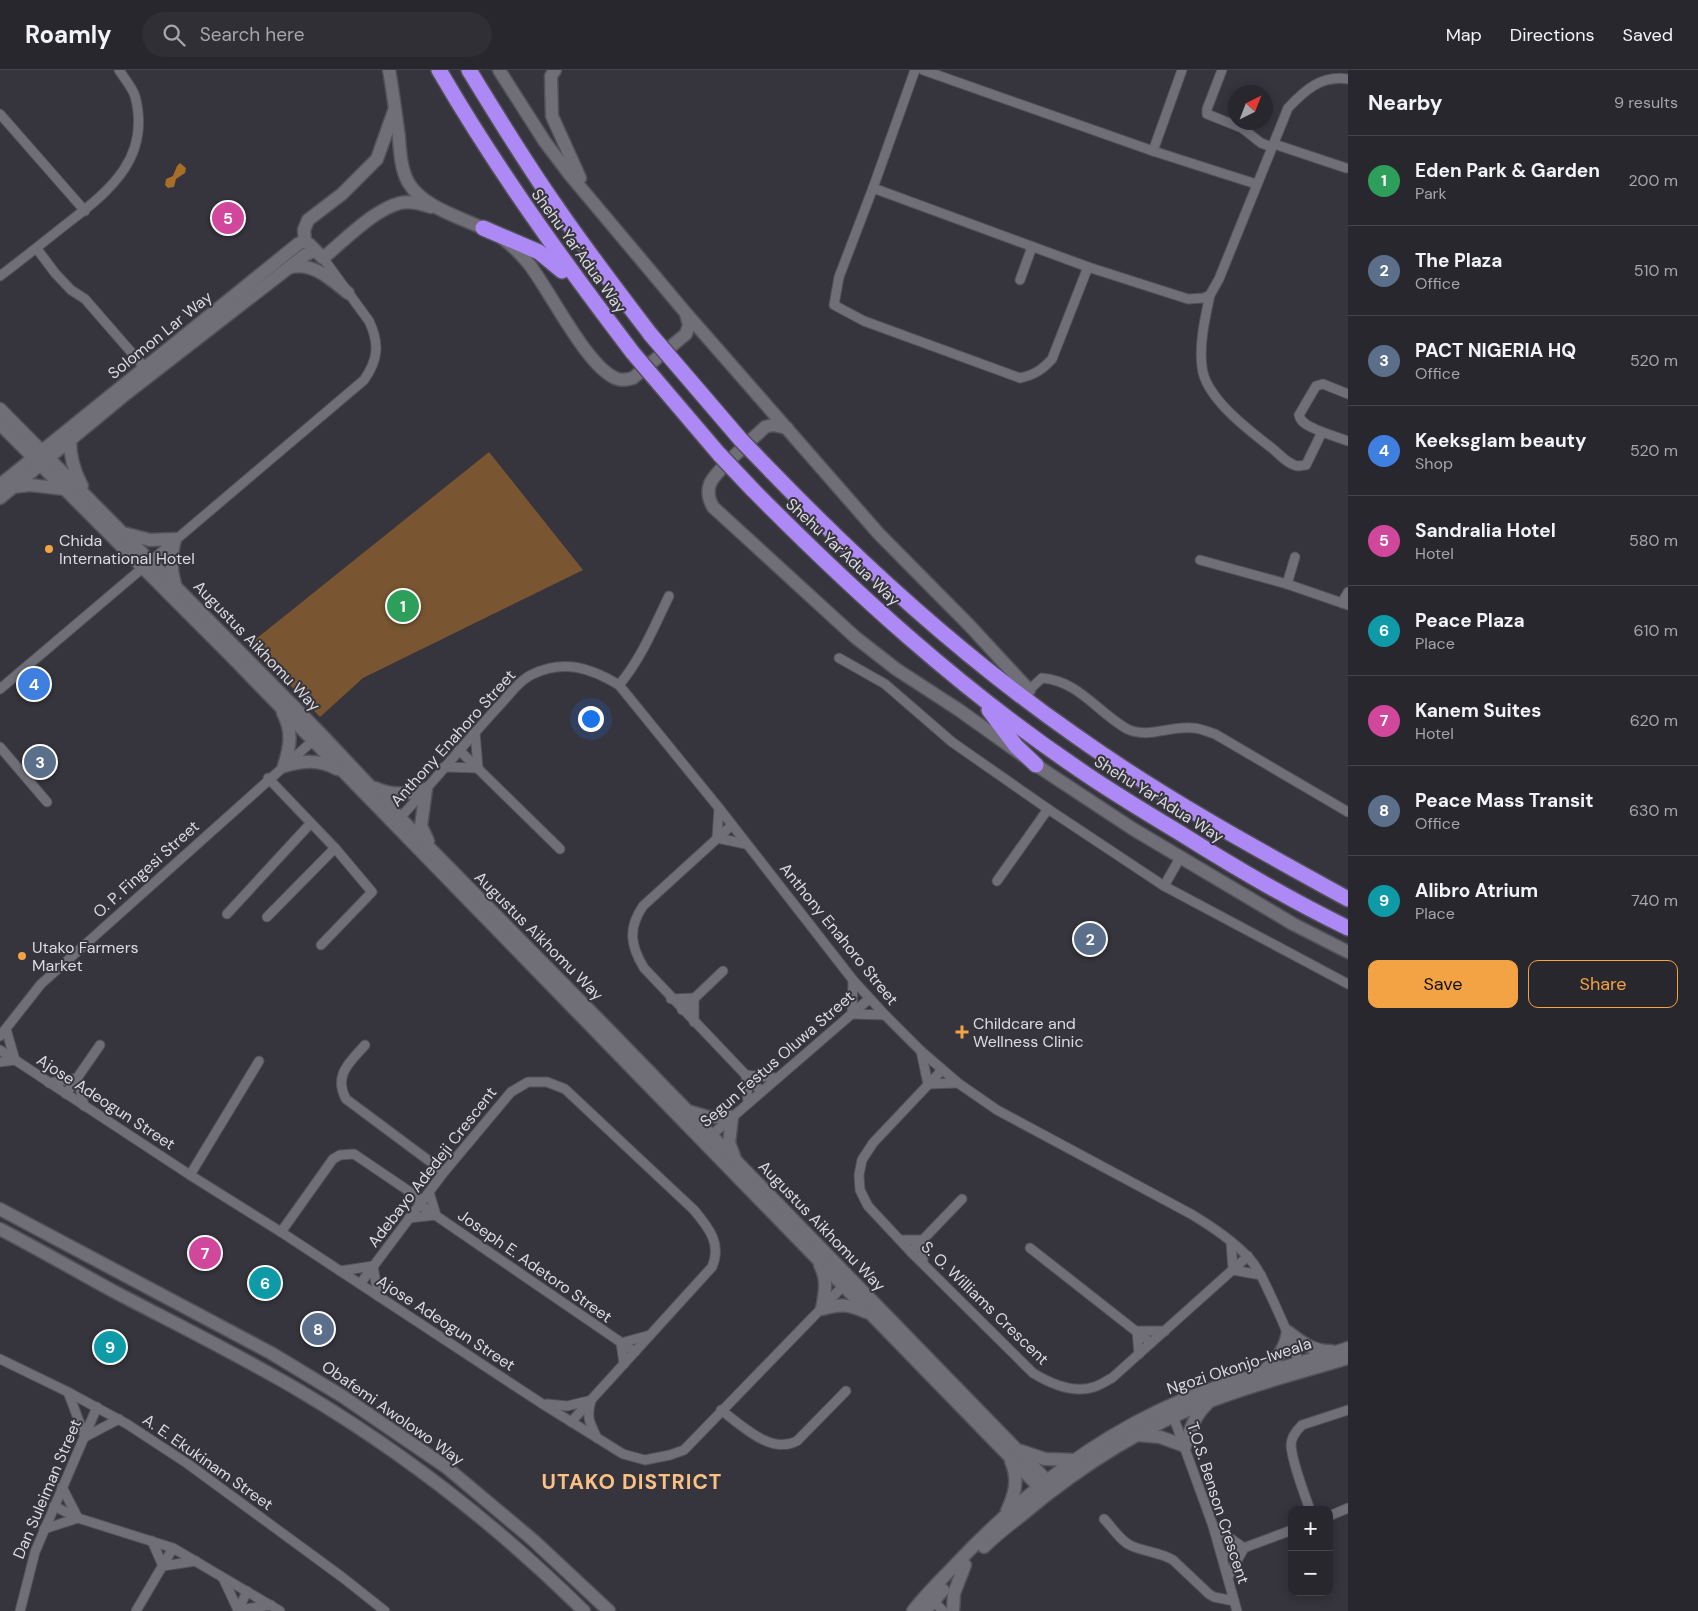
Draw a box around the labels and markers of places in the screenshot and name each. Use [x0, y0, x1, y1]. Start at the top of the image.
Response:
pin: 5 [212, 199, 244, 237]
place label: Chida International Hotel [59, 530, 195, 569]
marker: Chida International Hotel [43, 543, 55, 555]
pin: 1 [387, 587, 419, 625]
pin: 4 [18, 665, 50, 703]
pin: 3 [24, 743, 56, 781]
pin: 2 [1074, 920, 1106, 958]
place label: Utako Farmers Market [32, 937, 139, 976]
marker: Utako Farmers Market [16, 950, 28, 962]
place label: Childcare and Wellness Clinic [973, 1013, 1084, 1052]
marker: Childcare and Wellness Clinic [955, 1025, 969, 1039]
pin: 7 [189, 1234, 221, 1272]
pin: 6 [249, 1264, 281, 1302]
pin: 8 [302, 1310, 334, 1348]
pin: 9 [94, 1328, 126, 1366]

